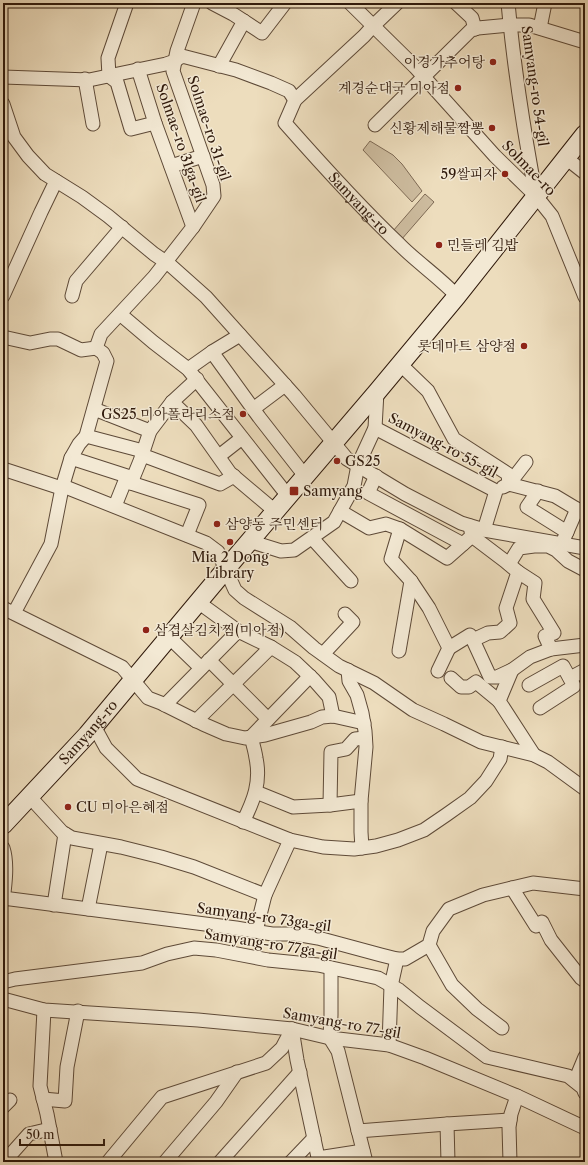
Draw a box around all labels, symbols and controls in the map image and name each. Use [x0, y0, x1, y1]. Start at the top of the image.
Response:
street label: Samyang-ro 54-gil [518, 25, 552, 147]
place label: 이경가추어탕 [404, 53, 485, 71]
marker: 이경가추어탕 [488, 57, 498, 67]
street label: Solmae-ro 31-gil [184, 73, 234, 183]
place label: 계경순대국 미아점 [338, 79, 450, 97]
street label: Solmae-ro 31ga-gil [152, 81, 210, 205]
marker: 계경순대국 미아점 [453, 83, 463, 93]
place label: 신황제해물짬뽕 [389, 119, 484, 137]
marker: 신황제해물짬뽕 [487, 123, 497, 133]
street label: Solmae-ro [498, 137, 560, 199]
place label: 59쌀피자 [441, 165, 497, 183]
street label: Samyang-ro [324, 168, 393, 239]
marker: 59쌀피자 [500, 169, 510, 179]
place label: 민들레 김밥 [447, 236, 519, 254]
marker: 민들레 김밥 [434, 240, 444, 250]
place label: 롯데마트 삼양점 [418, 337, 516, 355]
marker: 롯데마트 삼양점 [519, 341, 529, 351]
place label: GS25 미아폴라리스점 [101, 405, 235, 423]
marker: GS25 미아폴라리스점 [238, 409, 248, 419]
street label: Samyang-ro 55-gil [385, 409, 501, 481]
place label: GS25 [345, 452, 380, 470]
marker: GS25 [332, 456, 342, 466]
place label: Samyang [303, 482, 363, 500]
marker: Samyang [288, 485, 300, 497]
place label: 삼양동 주민센터 [225, 515, 323, 533]
marker: 삼양동 주민센터 [212, 519, 222, 529]
marker: Mia 2 Dong Library [225, 537, 235, 547]
place label: Mia 2 Dong Library [191, 548, 269, 582]
place label: 삼겹살김치찜(미아점) [154, 621, 284, 639]
marker: 삼겹살김치찜(미아점) [141, 625, 151, 635]
street label: Samyang-ro [55, 696, 121, 768]
place label: CU 미아은혜점 [76, 798, 169, 816]
marker: CU 미아은혜점 [63, 802, 73, 812]
street label: Samyang-ro 73ga-gil [196, 899, 332, 935]
street label: Samyang-ro 77ga-gil [203, 925, 339, 963]
street label: Samyang-ro 77-gil [282, 1004, 402, 1042]
scale bar [20, 1121, 104, 1147]
text: 50 m [26, 1127, 55, 1142]

